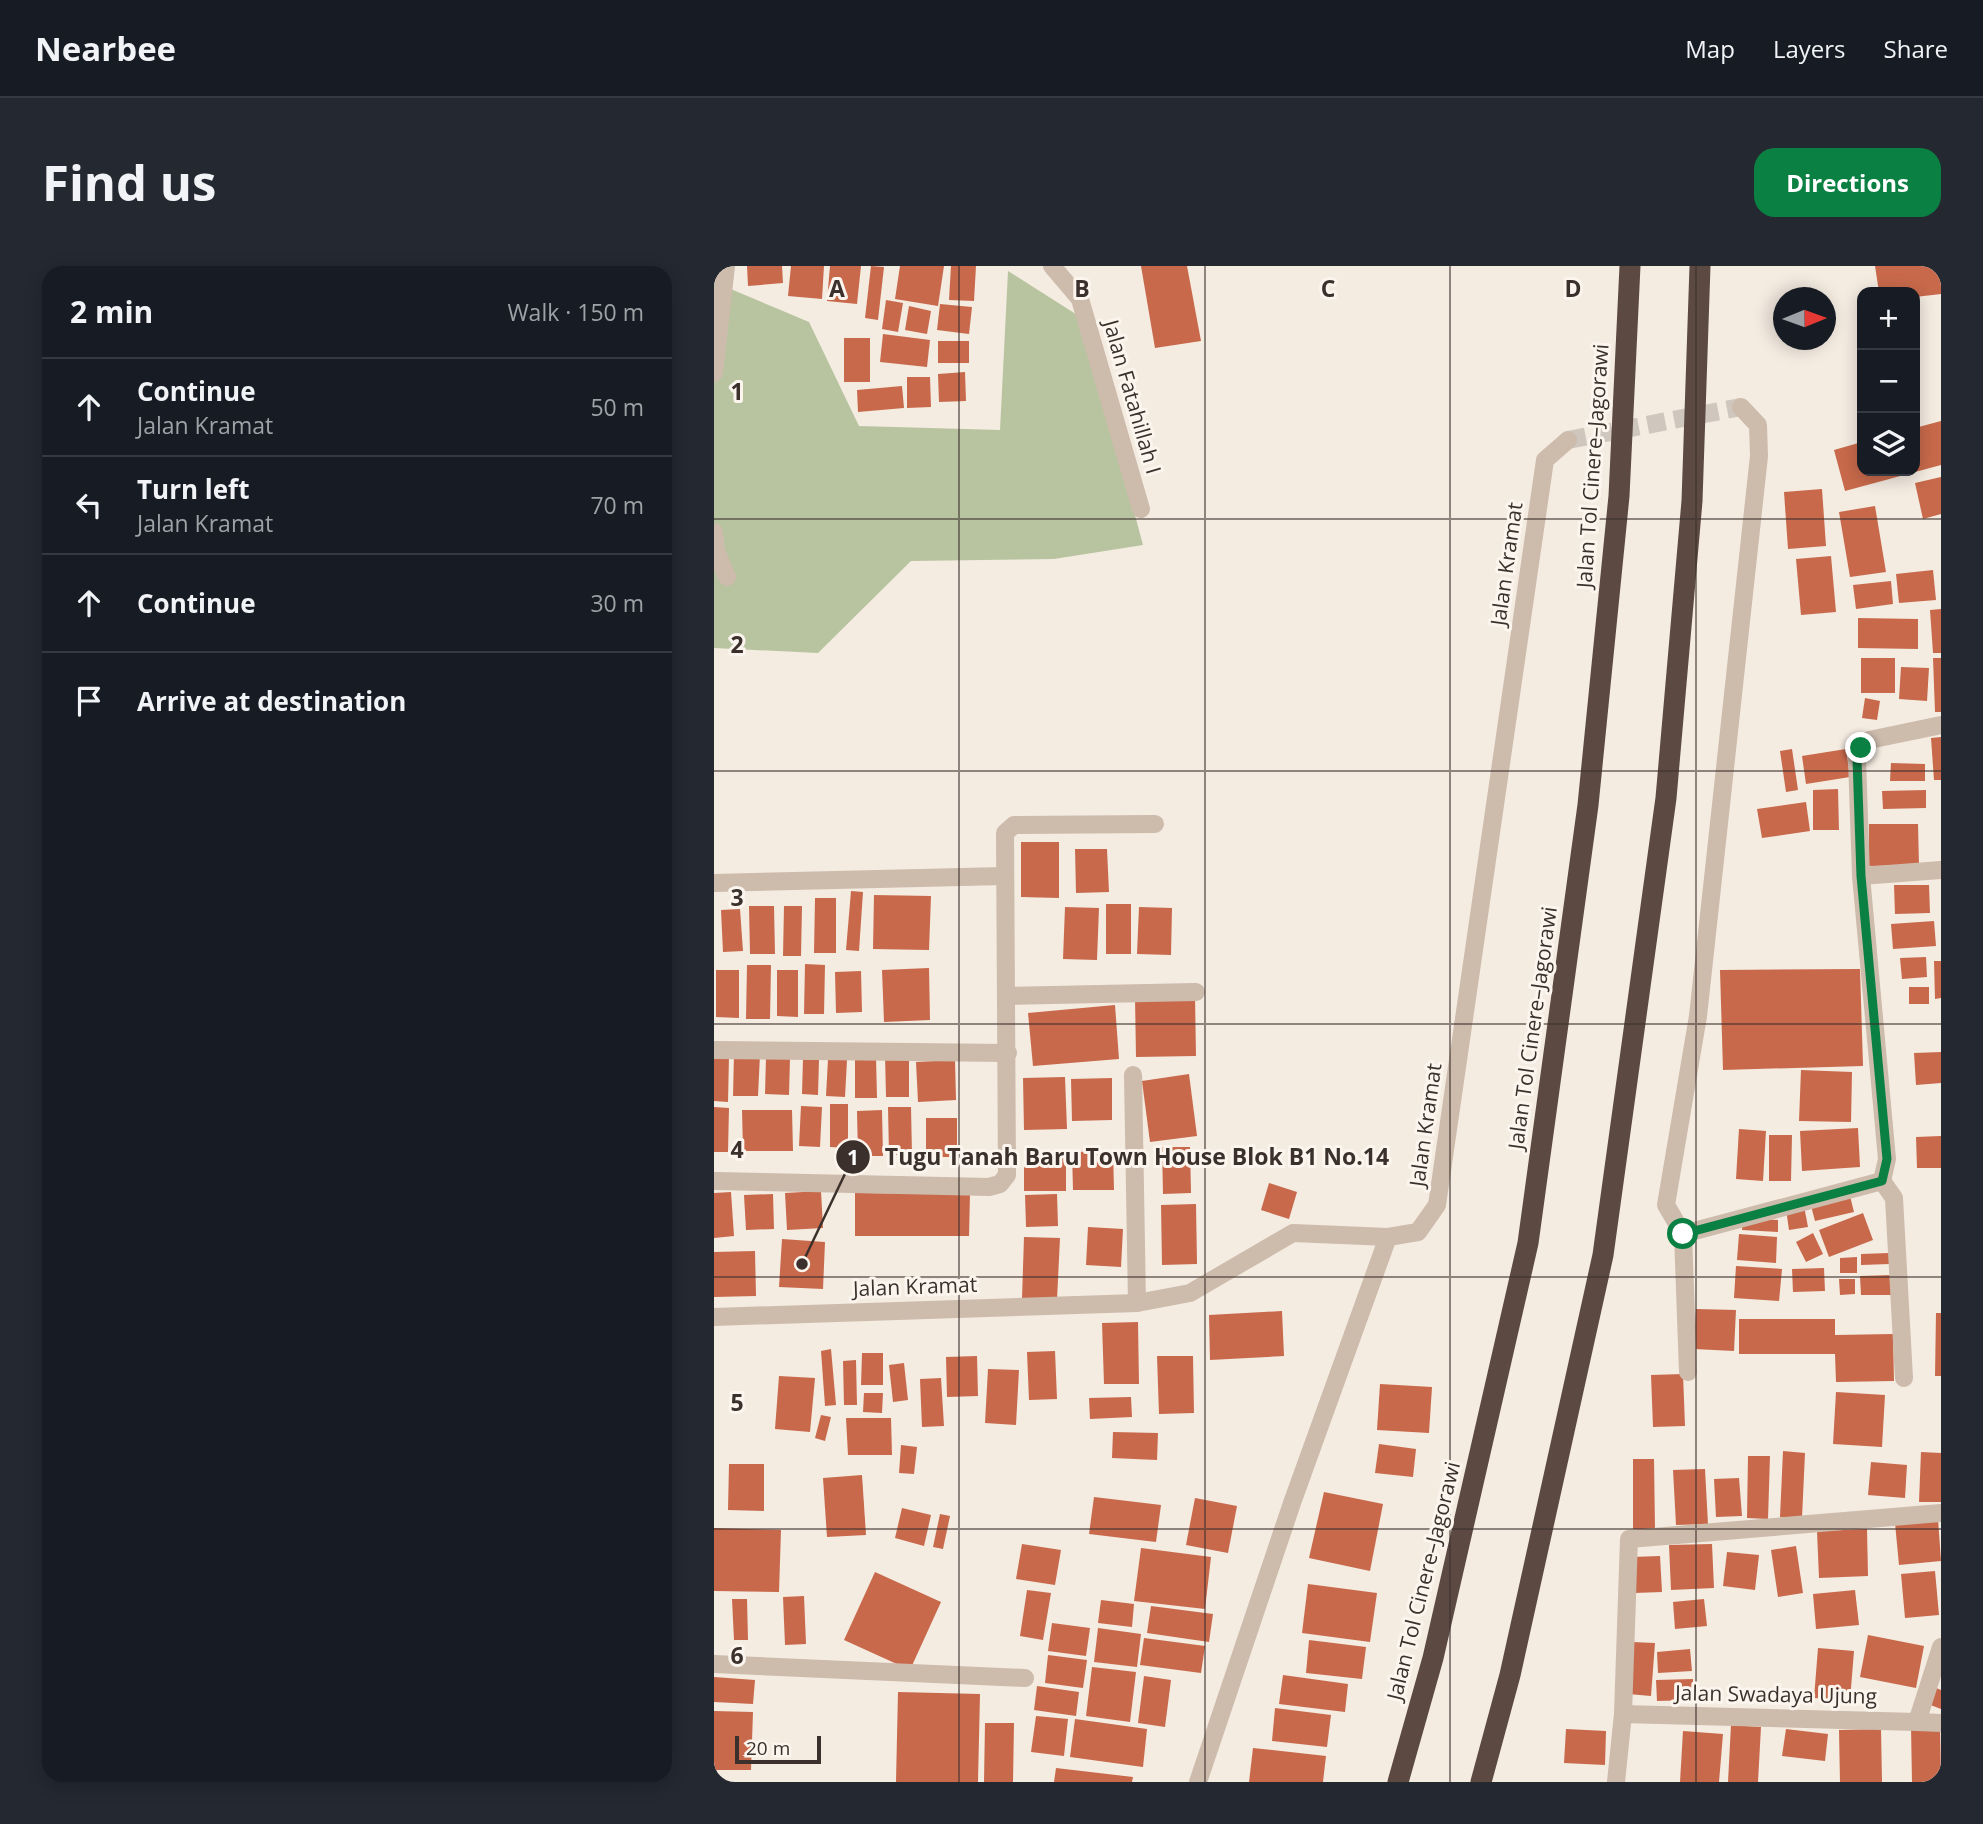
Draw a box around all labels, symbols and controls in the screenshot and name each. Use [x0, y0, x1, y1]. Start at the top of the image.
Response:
text: Nearbee [35, 26, 176, 71]
text: Map [1685, 32, 1735, 65]
text: Layers [1773, 32, 1846, 65]
text: Share [1884, 32, 1948, 65]
button: Directions [1754, 148, 1941, 217]
text: Find us [42, 149, 216, 215]
text: A [829, 272, 845, 304]
text: B [1074, 272, 1090, 304]
text: C [1321, 272, 1335, 304]
text: D [1564, 272, 1582, 304]
north arrow [1773, 287, 1836, 350]
map controls [1857, 287, 1920, 476]
button: + [1857, 287, 1920, 350]
text: 2 min [70, 291, 153, 332]
text: Walk · 150 m [507, 296, 644, 328]
street label: Jalan Fatahillah I [1097, 315, 1168, 477]
street label: Jalan Tol Cinere–Jagorawi [1569, 343, 1615, 591]
button: − [1857, 350, 1920, 413]
text: Continue [137, 373, 256, 409]
text: 1 [730, 375, 744, 407]
icon: ahead [70, 388, 108, 426]
text: 50 m [590, 391, 644, 423]
text: Jalan Kramat [137, 409, 273, 441]
button: layers [1857, 413, 1920, 476]
text: Turn left [137, 471, 249, 507]
icon: left [70, 486, 108, 524]
text: 70 m [590, 489, 644, 521]
street label: Jalan Kramat [1483, 500, 1529, 629]
text: Jalan Kramat [137, 507, 273, 539]
icon: ahead [70, 584, 108, 622]
text: Continue [137, 585, 256, 621]
text: 30 m [590, 587, 644, 619]
text: 2 [730, 628, 744, 660]
icon: arrive [70, 682, 108, 720]
text: Arrive at destination [137, 683, 406, 719]
route end [1845, 732, 1876, 763]
text: 3 [730, 881, 744, 913]
street label: Jalan Tol Cinere–Jagorawi [1501, 905, 1563, 1153]
street label: Jalan Kramat [1402, 1061, 1448, 1190]
text: 4 [730, 1133, 744, 1165]
callout: Tugu Tanah Baru Town House Blok B1 No.14 [836, 1135, 1403, 1179]
text: Tugu Tanah Baru Town House Blok B1 No.14 [885, 1140, 1389, 1172]
text: 1 [847, 1143, 859, 1171]
route start [1667, 1218, 1698, 1249]
street label: Jalan Kramat [850, 1270, 978, 1302]
text: 5 [730, 1386, 744, 1418]
street label: Jalan Tol Cinere–Jagorawi [1379, 1459, 1466, 1705]
text: 6 [730, 1639, 744, 1671]
street label: Jalan Swadaya Ujung [1673, 1678, 1877, 1710]
scale bar [735, 1733, 821, 1765]
text: 20 m [746, 1735, 790, 1761]

